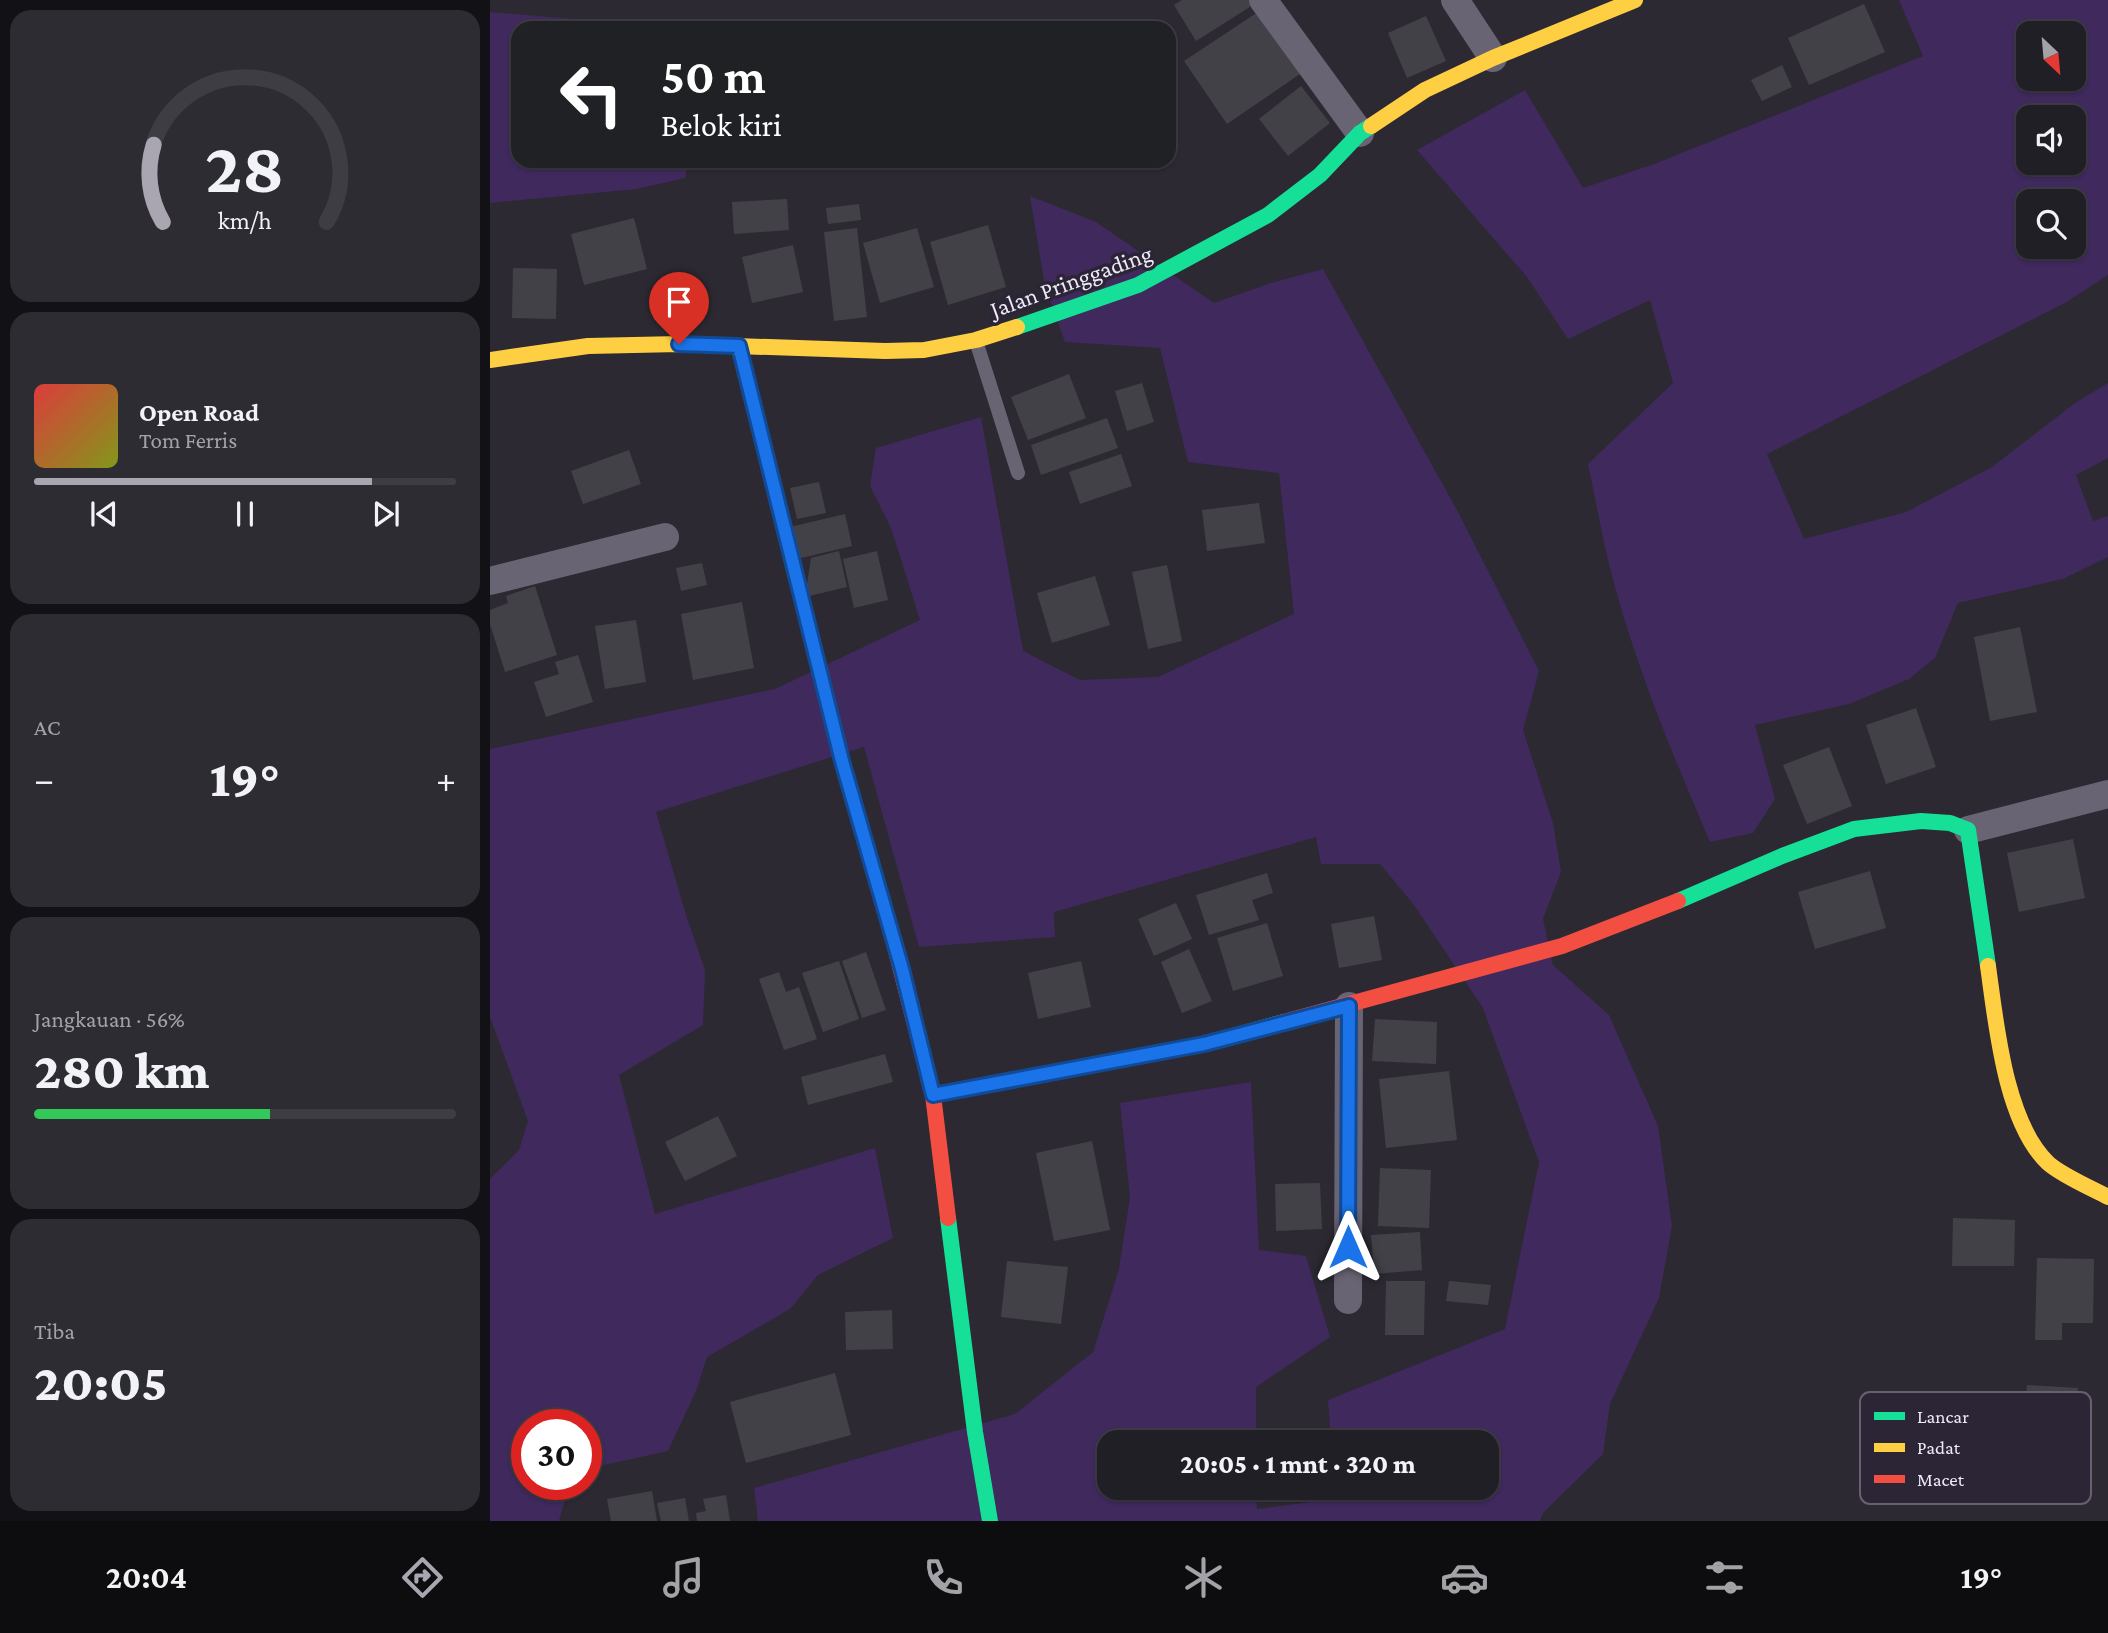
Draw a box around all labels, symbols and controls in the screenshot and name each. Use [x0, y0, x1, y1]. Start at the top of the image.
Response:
north arrow [2016, 21, 2086, 91]
map controls [2016, 21, 2086, 259]
icon: left [546, 49, 637, 140]
text: 50 m [661, 49, 766, 104]
button: sound [2016, 105, 2086, 175]
text: Belok kiri [661, 107, 782, 143]
text: 28 [205, 127, 285, 208]
button: search [2016, 189, 2086, 259]
text: km/h [218, 207, 272, 234]
street label: Jalan Pringgading [984, 239, 1156, 324]
pin [649, 272, 709, 344]
icon: arrive [660, 283, 698, 321]
text: Open Road [139, 398, 259, 427]
text: Tom Ferris [139, 427, 237, 453]
icon: previous [85, 495, 123, 533]
icon: pause [226, 495, 264, 533]
icon: next [367, 495, 405, 533]
text: AC [34, 714, 61, 740]
text: 19° [210, 749, 280, 807]
text: − [34, 758, 54, 800]
text: + [436, 758, 456, 800]
text: Jangkauan · 56% [34, 1006, 185, 1032]
text: 280 km [34, 1041, 209, 1099]
position arrow [1311, 1210, 1385, 1284]
text: Tiba [34, 1318, 75, 1344]
text: 20:05 [34, 1353, 168, 1411]
legend [1860, 1392, 2091, 1504]
text: Lancar [1917, 1406, 1969, 1427]
speed limit sign: 30 [511, 1409, 602, 1500]
text: Padat [1917, 1437, 1961, 1458]
text: 20:05 · 1 mnt · 320 m [1180, 1450, 1416, 1479]
text: Macet [1917, 1469, 1965, 1490]
icon: directions [398, 1553, 447, 1602]
icon: music [659, 1553, 708, 1602]
icon: phone [919, 1553, 968, 1602]
icon: climate [1179, 1553, 1228, 1602]
icon: car [1440, 1553, 1489, 1602]
icon: filters [1700, 1553, 1749, 1602]
text: 20:04 [106, 1559, 187, 1595]
text: 19° [1960, 1559, 2002, 1595]

